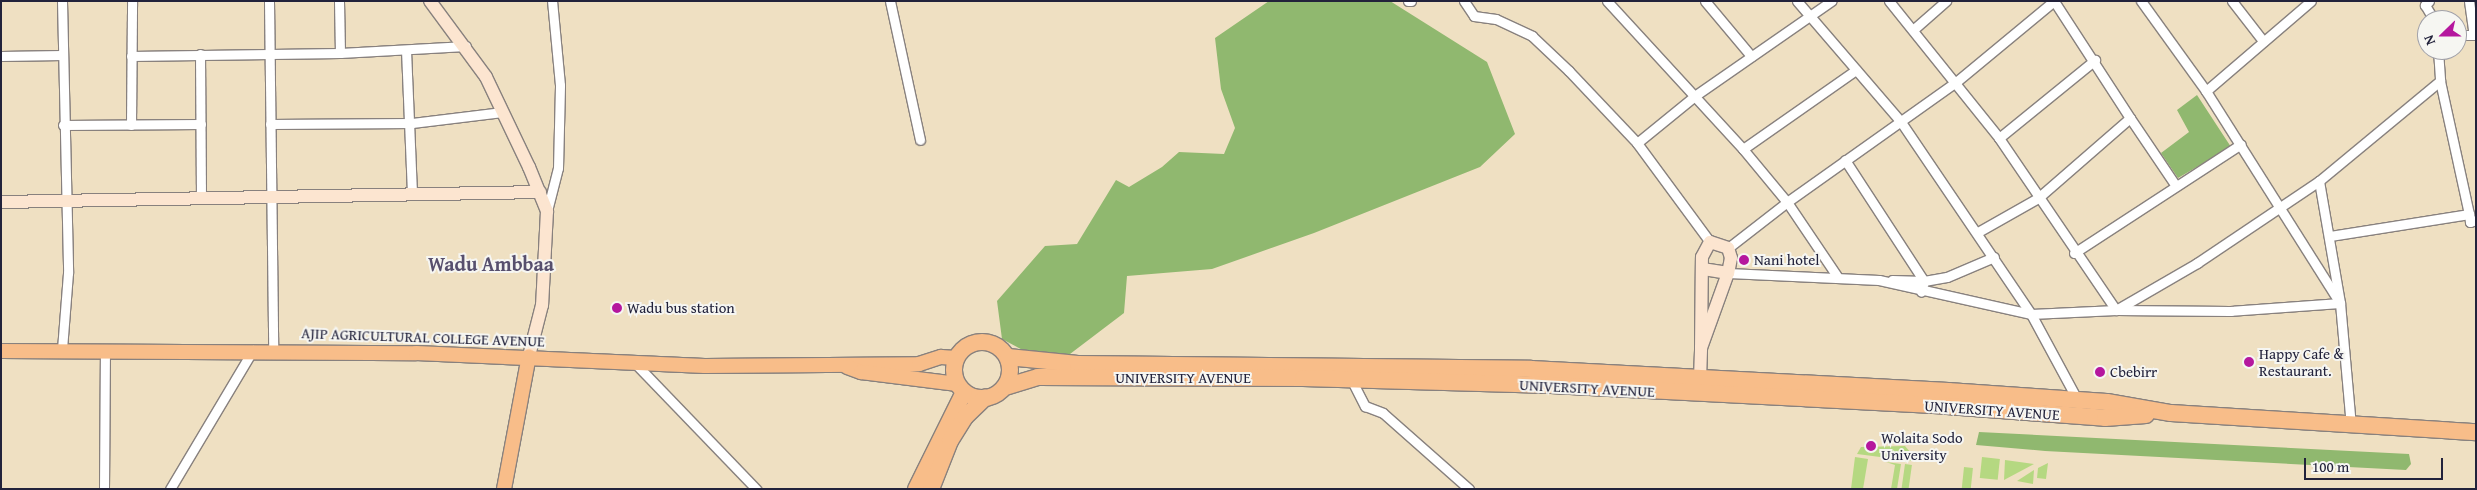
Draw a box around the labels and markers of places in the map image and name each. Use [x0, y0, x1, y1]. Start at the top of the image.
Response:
place label: Nani hotel [1754, 251, 1819, 269]
marker: Nani hotel [1738, 254, 1750, 266]
place label: Wadu bus station [627, 299, 735, 317]
marker: Wadu bus station [611, 302, 623, 314]
place label: Happy Cafe & Restaurant. [2259, 344, 2344, 379]
marker: Happy Cafe & Restaurant. [2243, 356, 2255, 368]
place label: Cbebirr [2110, 363, 2157, 381]
marker: Cbebirr [2094, 366, 2106, 378]
place label: Wolaita Sodo University [1881, 428, 1963, 463]
marker: Wolaita Sodo University [1865, 440, 1877, 452]

